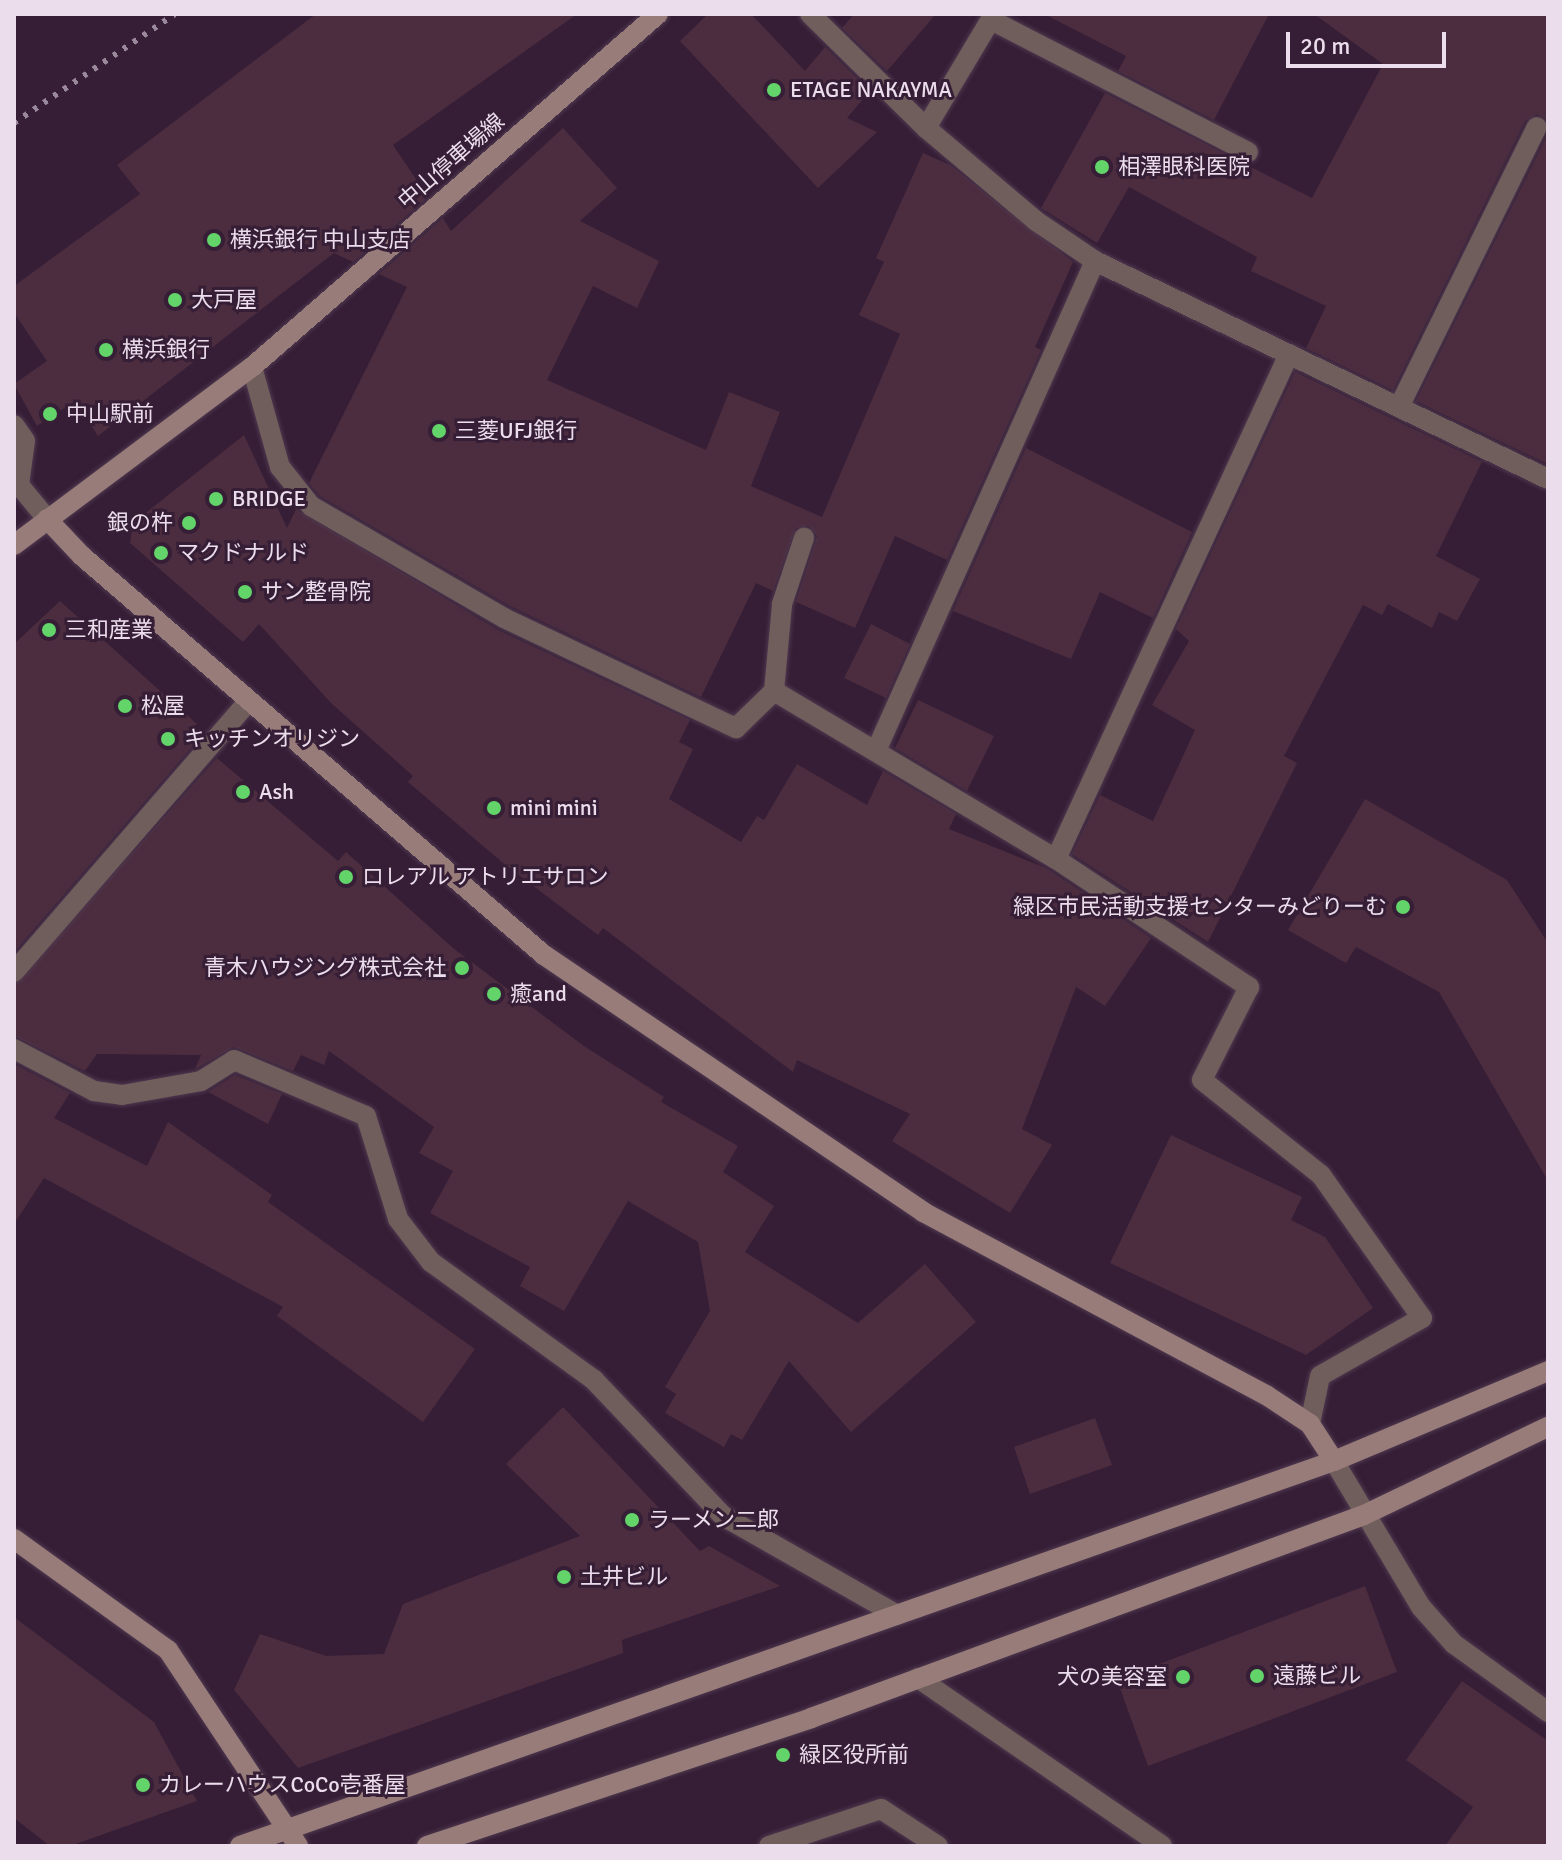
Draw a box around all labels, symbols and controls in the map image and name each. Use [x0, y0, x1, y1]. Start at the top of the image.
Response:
scale bar [1290, 16, 1450, 66]
text: 20 m [1300, 31, 1350, 61]
place label: ETAGE NAKAYMA [790, 77, 952, 103]
marker: ETAGE NAKAYMA [765, 81, 783, 99]
street label: 中山停車場線 [393, 108, 509, 214]
place label: 相澤眼科医院 [1118, 154, 1250, 180]
marker: 相澤眼科医院 [1093, 158, 1111, 176]
place label: 横浜銀行 中山支店 [230, 227, 411, 253]
marker: 横浜銀行 中山支店 [205, 231, 223, 249]
place label: 大戸屋 [191, 287, 257, 313]
marker: 大戸屋 [166, 291, 184, 309]
place label: 横浜銀行 [122, 337, 210, 363]
marker: 横浜銀行 [97, 341, 115, 359]
place label: 中山駅前 [66, 401, 154, 427]
marker: 中山駅前 [41, 405, 59, 423]
place label: 三菱UFJ銀行 [455, 418, 577, 444]
marker: 三菱UFJ銀行 [430, 422, 448, 440]
place label: BRIDGE [232, 486, 306, 512]
marker: BRIDGE [207, 490, 225, 508]
place label: 銀の杵 [107, 510, 173, 536]
marker: 銀の杵 [180, 514, 198, 532]
place label: マクドナルド [177, 540, 309, 566]
marker: マクドナルド [152, 544, 170, 562]
place label: サン整骨院 [261, 579, 371, 605]
marker: サン整骨院 [236, 583, 254, 601]
place label: 三和産業 [65, 617, 153, 643]
marker: 三和産業 [40, 621, 58, 639]
place label: 松屋 [141, 693, 185, 719]
marker: 松屋 [116, 697, 134, 715]
place label: キッチンオリジン [184, 726, 360, 752]
marker: キッチンオリジン [159, 730, 177, 748]
place label: Ash [259, 779, 294, 805]
marker: Ash [234, 783, 252, 801]
place label: mini mini [510, 795, 598, 821]
marker: mini mini [485, 799, 503, 817]
place label: ロレアル アトリエサロン [362, 864, 609, 890]
marker: ロレアル アトリエサロン [337, 868, 355, 886]
place label: 緑区市民活動支援センターみどりーむ [1013, 894, 1387, 920]
marker: 緑区市民活動支援センターみどりーむ [1394, 898, 1412, 916]
place label: 青木ハウジング株式会社 [204, 955, 446, 981]
marker: 青木ハウジング株式会社 [453, 959, 471, 977]
place label: 癒and [510, 981, 567, 1007]
marker: 癒and [485, 985, 503, 1003]
place label: ラーメン二郎 [648, 1507, 780, 1533]
marker: ラーメン二郎 [623, 1511, 641, 1529]
place label: 土井ビル [580, 1564, 668, 1590]
marker: 土井ビル [555, 1568, 573, 1586]
place label: 遠藤ビル [1273, 1663, 1361, 1689]
place label: 犬の美容室 [1057, 1664, 1167, 1690]
marker: 遠藤ビル [1248, 1667, 1266, 1685]
marker: 犬の美容室 [1174, 1668, 1192, 1686]
place label: 緑区役所前 [799, 1742, 909, 1768]
marker: 緑区役所前 [774, 1746, 792, 1764]
place label: カレーハウスCoCo壱番屋 [159, 1772, 406, 1798]
marker: カレーハウスCoCo壱番屋 [134, 1776, 152, 1794]

